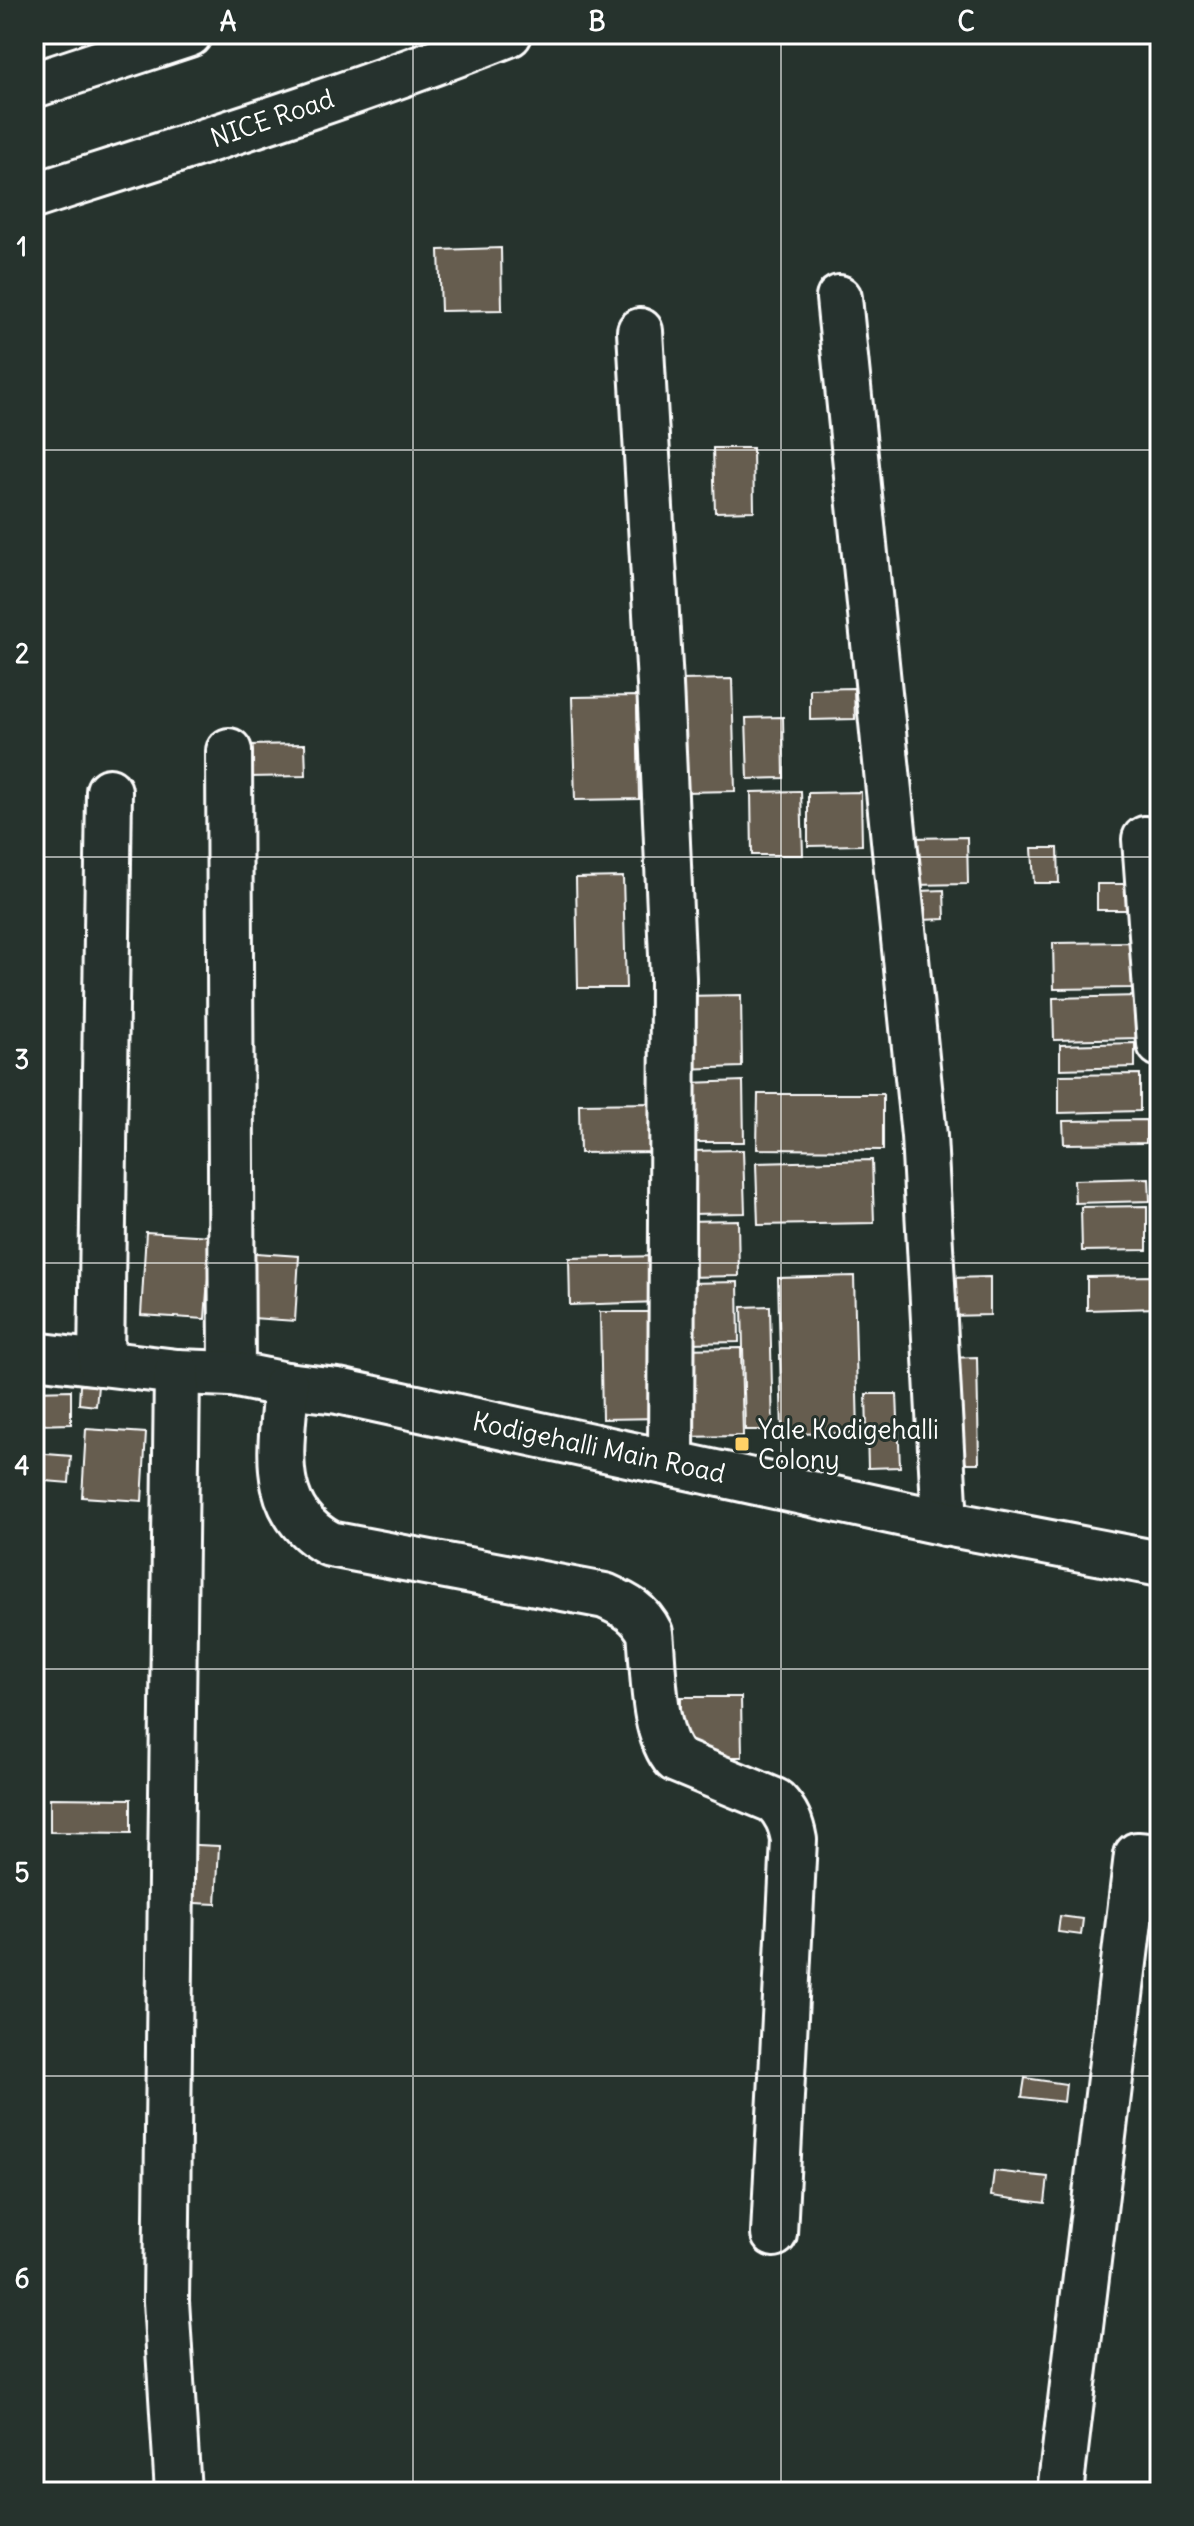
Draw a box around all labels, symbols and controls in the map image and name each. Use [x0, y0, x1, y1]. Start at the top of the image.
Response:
text: A [220, 5, 237, 38]
text: B [588, 5, 606, 38]
text: C [957, 5, 975, 38]
street label: NICE Road [206, 82, 338, 154]
text: 1 [17, 230, 27, 263]
text: 2 [15, 637, 29, 670]
text: 3 [15, 1043, 29, 1076]
street label: Kodigehalli Main Road [470, 1404, 728, 1490]
place label: Yale Kodigehalli Colony [758, 1413, 939, 1476]
marker: Yale Kodigehalli Colony [733, 1435, 751, 1453]
text: 4 [14, 1449, 30, 1482]
text: 5 [15, 1856, 30, 1889]
text: 6 [14, 2262, 30, 2295]

